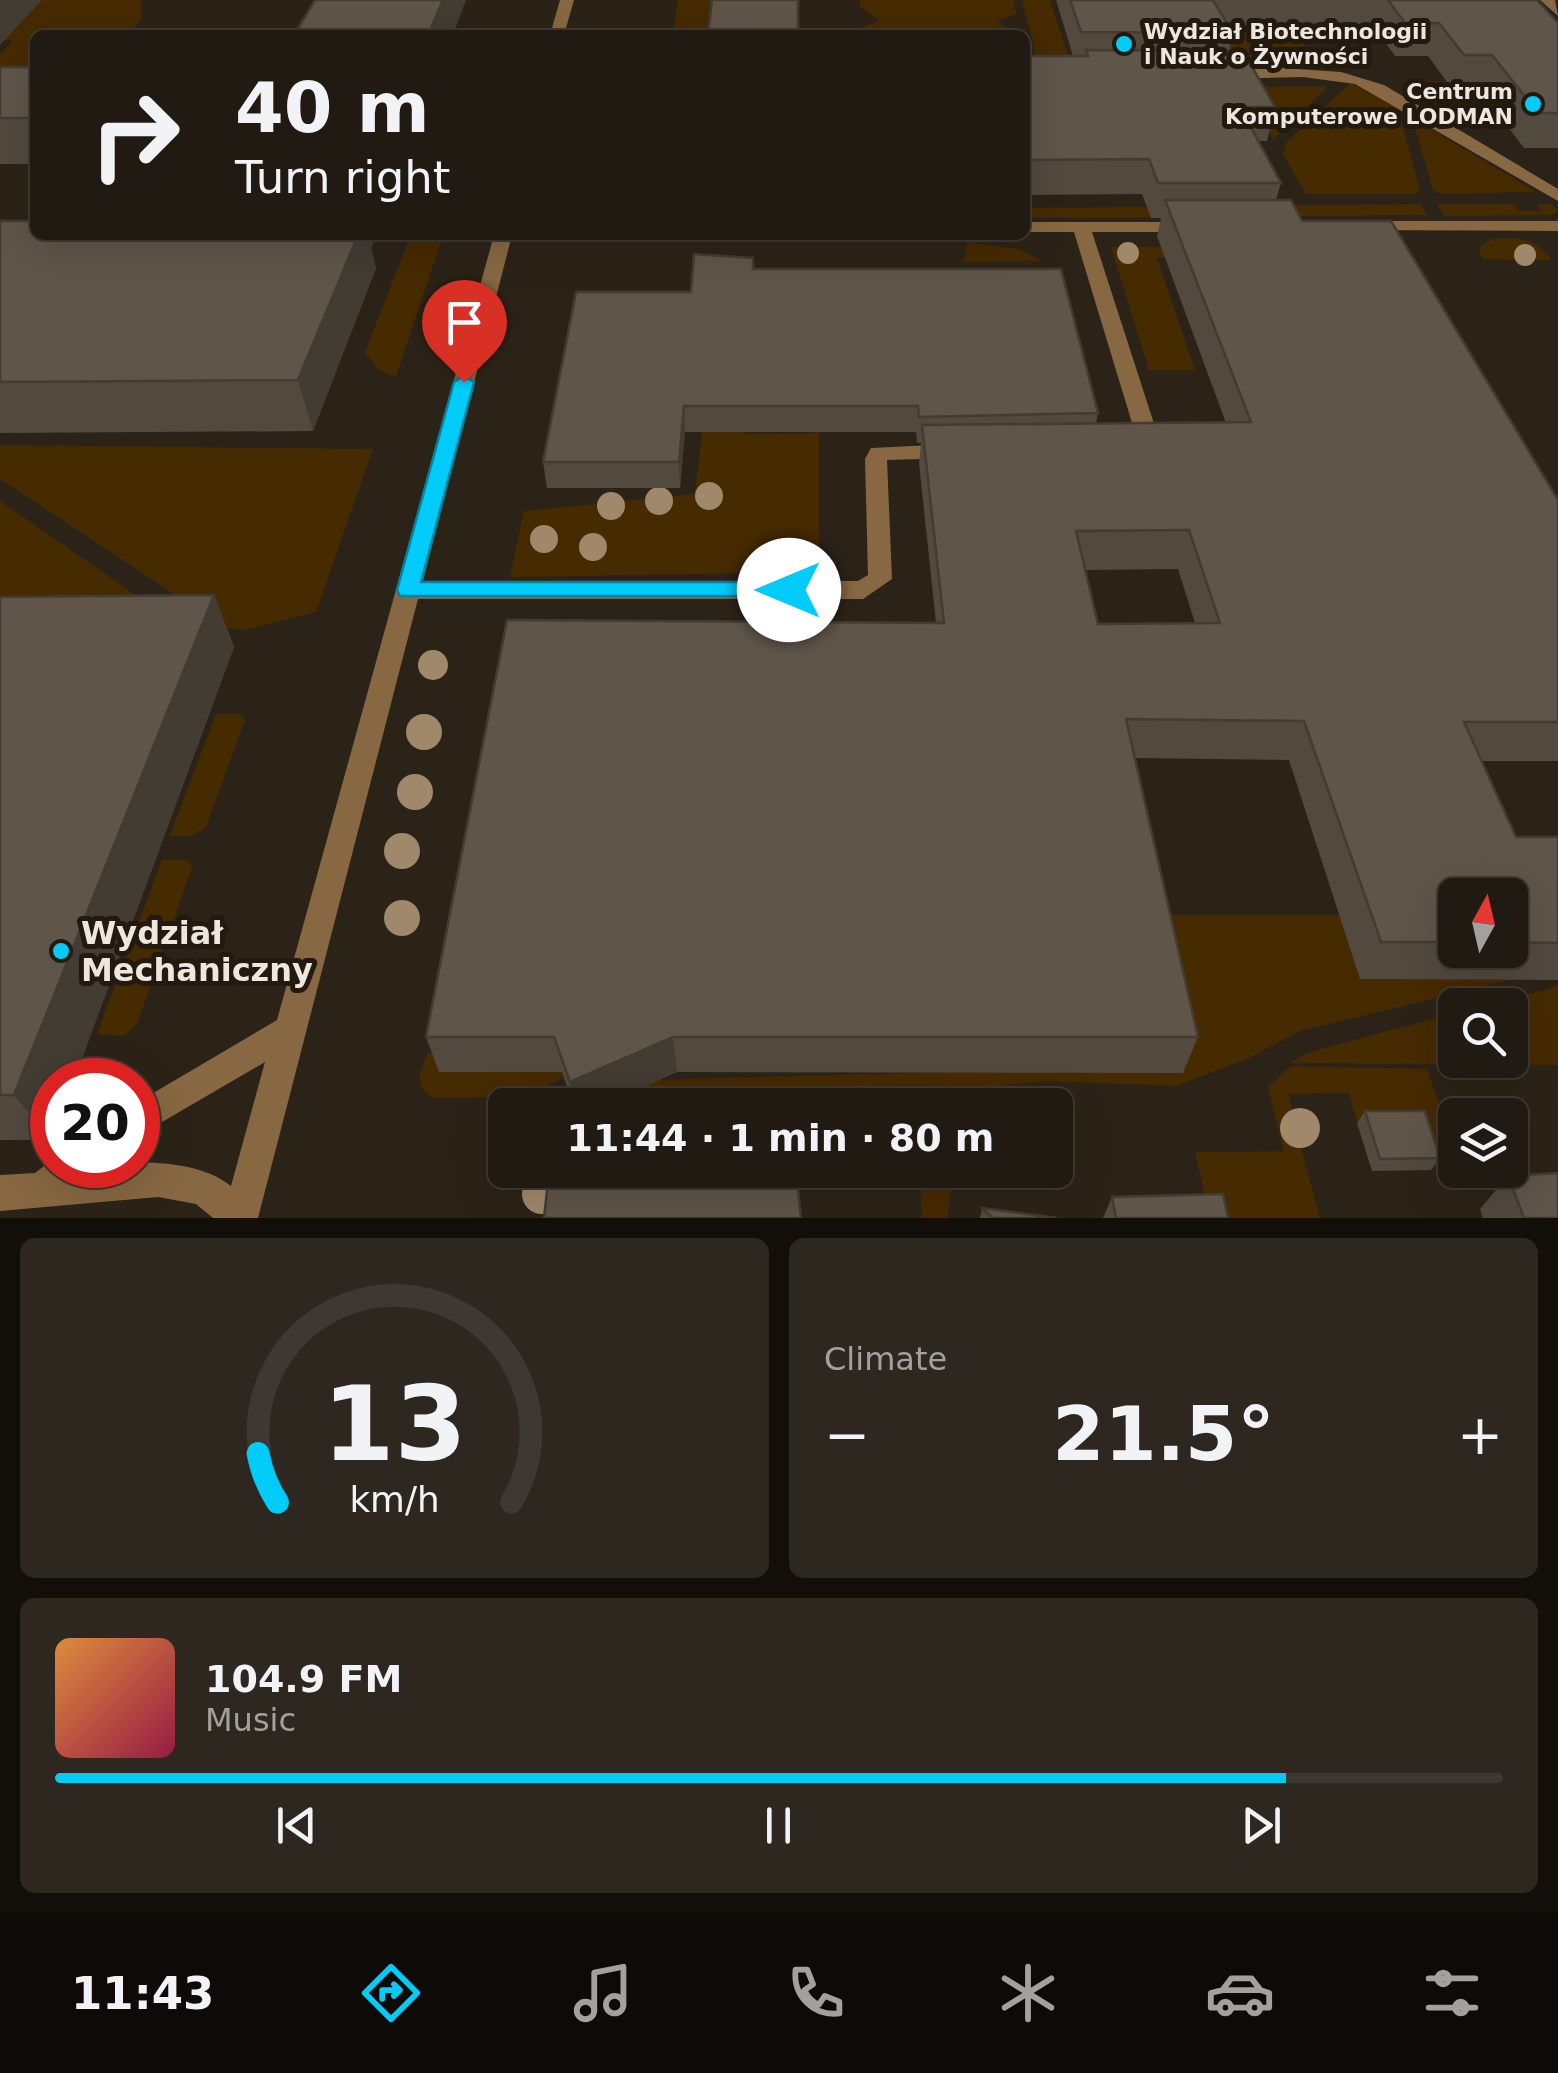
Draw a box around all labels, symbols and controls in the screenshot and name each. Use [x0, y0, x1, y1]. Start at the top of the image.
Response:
place label: Wydział Biotechnologii i Nauk o Żywności [1144, 19, 1427, 69]
marker: Wydział Biotechnologii i Nauk o Żywności [1113, 33, 1135, 55]
text: 40 m [235, 67, 430, 149]
icon: right [70, 70, 200, 200]
place label: Centrum Komputerowe LODMAN [1225, 79, 1513, 129]
marker: Centrum Komputerowe LODMAN [1522, 93, 1544, 115]
text: Turn right [235, 151, 450, 204]
pin [422, 280, 507, 383]
icon: arrive [437, 295, 492, 350]
position arrow [737, 538, 841, 642]
north arrow [1438, 878, 1528, 968]
map controls [1438, 878, 1528, 1188]
place label: Wydział Mechaniczny [81, 914, 313, 989]
marker: Wydział Mechaniczny [50, 940, 72, 962]
button: search [1438, 988, 1528, 1078]
speed limit sign: 20 [30, 1058, 160, 1188]
button: layers [1438, 1098, 1528, 1188]
text: 11:44 · 1 min · 80 m [567, 1116, 994, 1160]
text: Climate [824, 1340, 947, 1378]
text: 13 [322, 1363, 467, 1485]
text: 21.5° [1052, 1390, 1275, 1478]
text: − [824, 1403, 870, 1467]
text: + [1457, 1403, 1503, 1467]
text: km/h [349, 1479, 440, 1520]
text: 104.9 FM [205, 1657, 402, 1701]
text: Music [205, 1701, 296, 1739]
icon: previous [269, 1798, 324, 1853]
icon: pause [751, 1798, 806, 1853]
icon: next [1234, 1798, 1289, 1853]
icon: directions [356, 1958, 426, 2028]
icon: music [568, 1958, 638, 2028]
icon: phone [781, 1958, 851, 2028]
icon: climate [993, 1958, 1063, 2028]
icon: car [1205, 1958, 1275, 2028]
icon: filters [1417, 1958, 1487, 2028]
text: 11:43 [71, 1967, 214, 2020]

